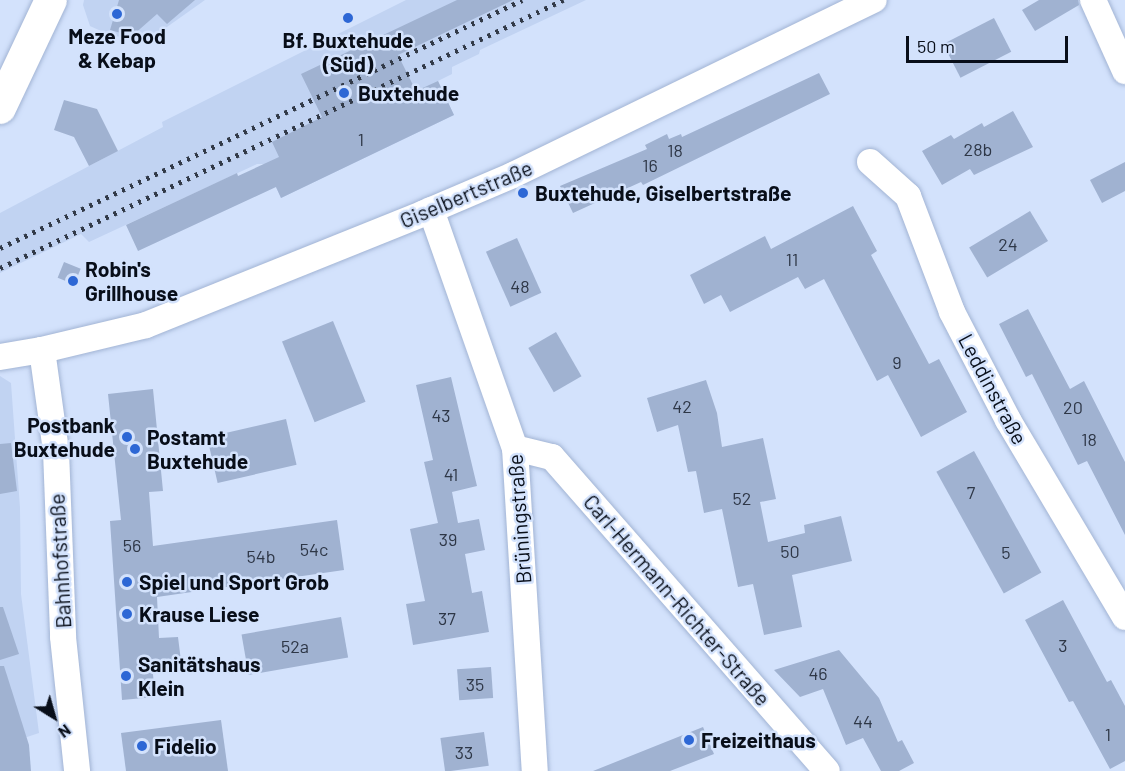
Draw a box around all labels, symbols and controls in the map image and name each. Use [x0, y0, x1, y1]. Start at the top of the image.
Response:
marker: Meze Food & Kebap [110, 7, 124, 21]
marker: Bf. Buxtehude (Süd) [341, 11, 355, 25]
place label: Meze Food & Kebap [68, 23, 166, 73]
scale bar [909, 24, 1071, 62]
place label: Bf. Buxtehude (Süd) [283, 27, 413, 77]
text: 50 m [917, 35, 955, 57]
place label: Buxtehude [358, 80, 459, 106]
marker: Buxtehude [335, 84, 353, 102]
house number: 1 [358, 128, 364, 150]
house number: 28b [964, 138, 992, 160]
house number: 18 [667, 139, 683, 161]
house number: 16 [642, 154, 658, 176]
street label: Giselbertstraße [396, 155, 536, 233]
place label: Buxtehude, Giselbertstraße [535, 180, 791, 206]
marker: Buxtehude, Giselbertstraße [516, 186, 530, 200]
house number: 24 [998, 233, 1018, 255]
house number: 11 [786, 248, 798, 270]
place label: Robin's Grillhouse [85, 256, 178, 306]
marker: Robin's Grillhouse [66, 274, 80, 288]
house number: 48 [510, 275, 530, 297]
street label: Leddinstraße [953, 329, 1033, 449]
house number: 9 [892, 351, 902, 373]
house number: 42 [672, 395, 692, 417]
house number: 20 [1063, 396, 1083, 418]
house number: 43 [431, 404, 451, 426]
place label: Postbank Buxtehude [14, 412, 115, 462]
place label: Postamt Buxtehude [147, 424, 248, 474]
house number: 18 [1081, 428, 1097, 450]
marker: Postbank Buxtehude [120, 430, 134, 444]
marker: Postamt Buxtehude [128, 442, 142, 456]
street label: Brüningstraße [502, 453, 536, 585]
house number: 41 [444, 463, 458, 485]
house number: 7 [967, 481, 975, 503]
house number: 52 [733, 487, 751, 509]
street label: Carl-Hermann-Richter-Straße [578, 489, 776, 711]
street label: Bahnhofstraße [44, 493, 76, 629]
house number: 39 [439, 528, 457, 550]
house number: 56 [123, 534, 141, 556]
house number: 54c [300, 538, 328, 560]
house number: 50 [780, 540, 800, 562]
house number: 5 [1001, 541, 1011, 563]
house number: 54b [247, 545, 275, 567]
place label: Spiel und Sport Grob [139, 569, 329, 595]
marker: Spiel und Sport Grob [120, 575, 134, 589]
place label: Krause Liese [139, 601, 259, 627]
marker: Krause Liese [120, 607, 134, 621]
house number: 37 [438, 607, 456, 629]
house number: 3 [1058, 634, 1068, 656]
house number: 52a [281, 635, 309, 657]
place label: Sanitätshaus Klein [138, 651, 260, 701]
house number: 46 [808, 662, 828, 684]
marker: Sanitätshaus Klein [119, 669, 133, 683]
house number: 35 [466, 673, 484, 695]
north arrow [24, 687, 84, 747]
house number: 44 [853, 710, 873, 732]
text: N [55, 721, 75, 743]
house number: 1 [1105, 723, 1111, 745]
place label: Freizeithaus [701, 727, 816, 753]
place label: Fidelio [154, 733, 217, 759]
marker: Freizeithaus [682, 733, 696, 747]
marker: Fidelio [135, 739, 149, 753]
house number: 33 [455, 741, 473, 763]

